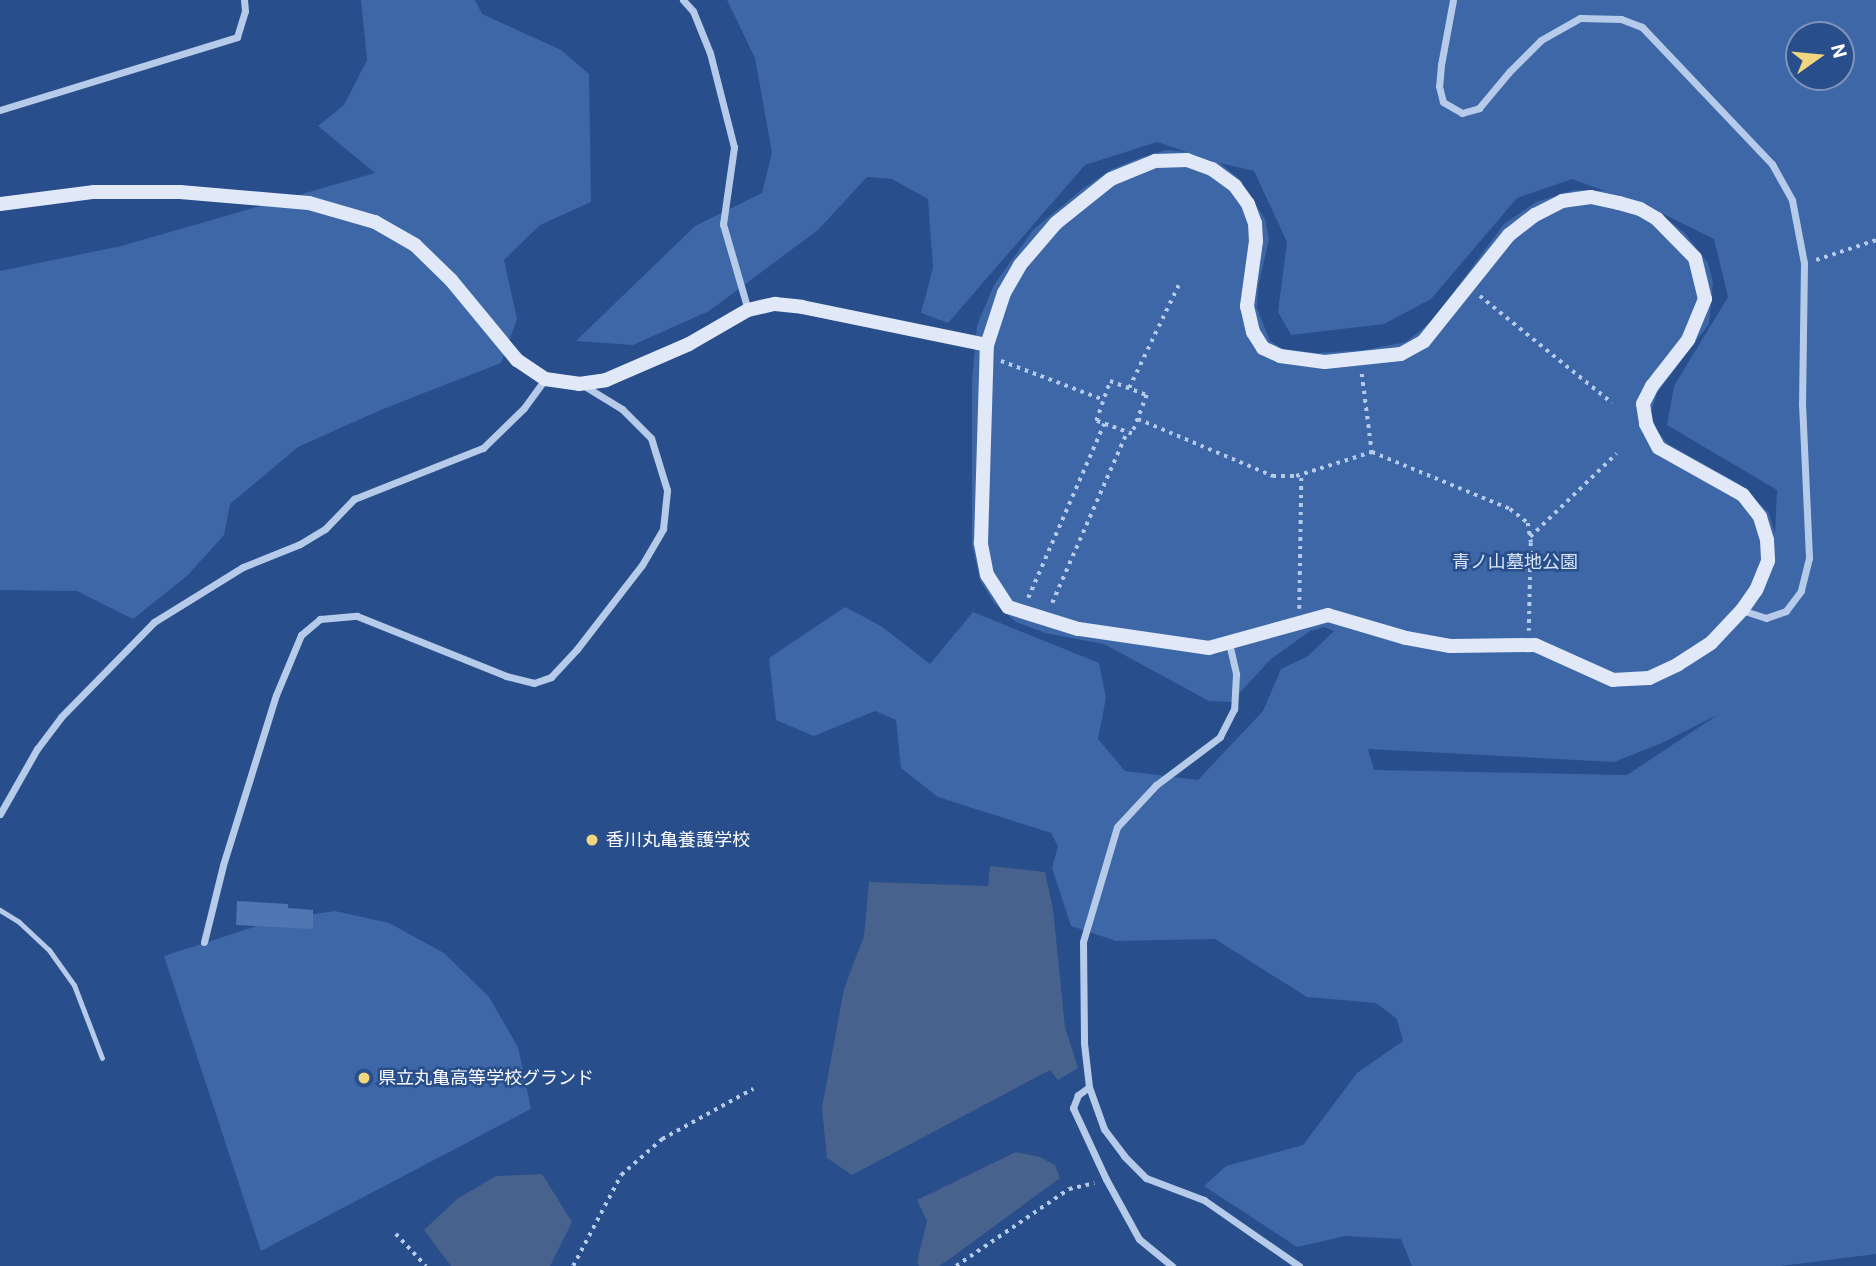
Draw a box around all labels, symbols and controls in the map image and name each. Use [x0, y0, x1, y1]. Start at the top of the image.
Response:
north arrow [1785, 21, 1855, 91]
text: N [1826, 42, 1852, 60]
park label: 青ノ山墓地公園 [1452, 551, 1578, 573]
place label: 香川丸亀養護学校 [606, 829, 750, 851]
marker: 香川丸亀養護学校 [584, 832, 600, 848]
place label: 県立丸亀高等学校グランド [378, 1067, 594, 1089]
marker: 県立丸亀高等学校グランド [356, 1070, 372, 1086]

